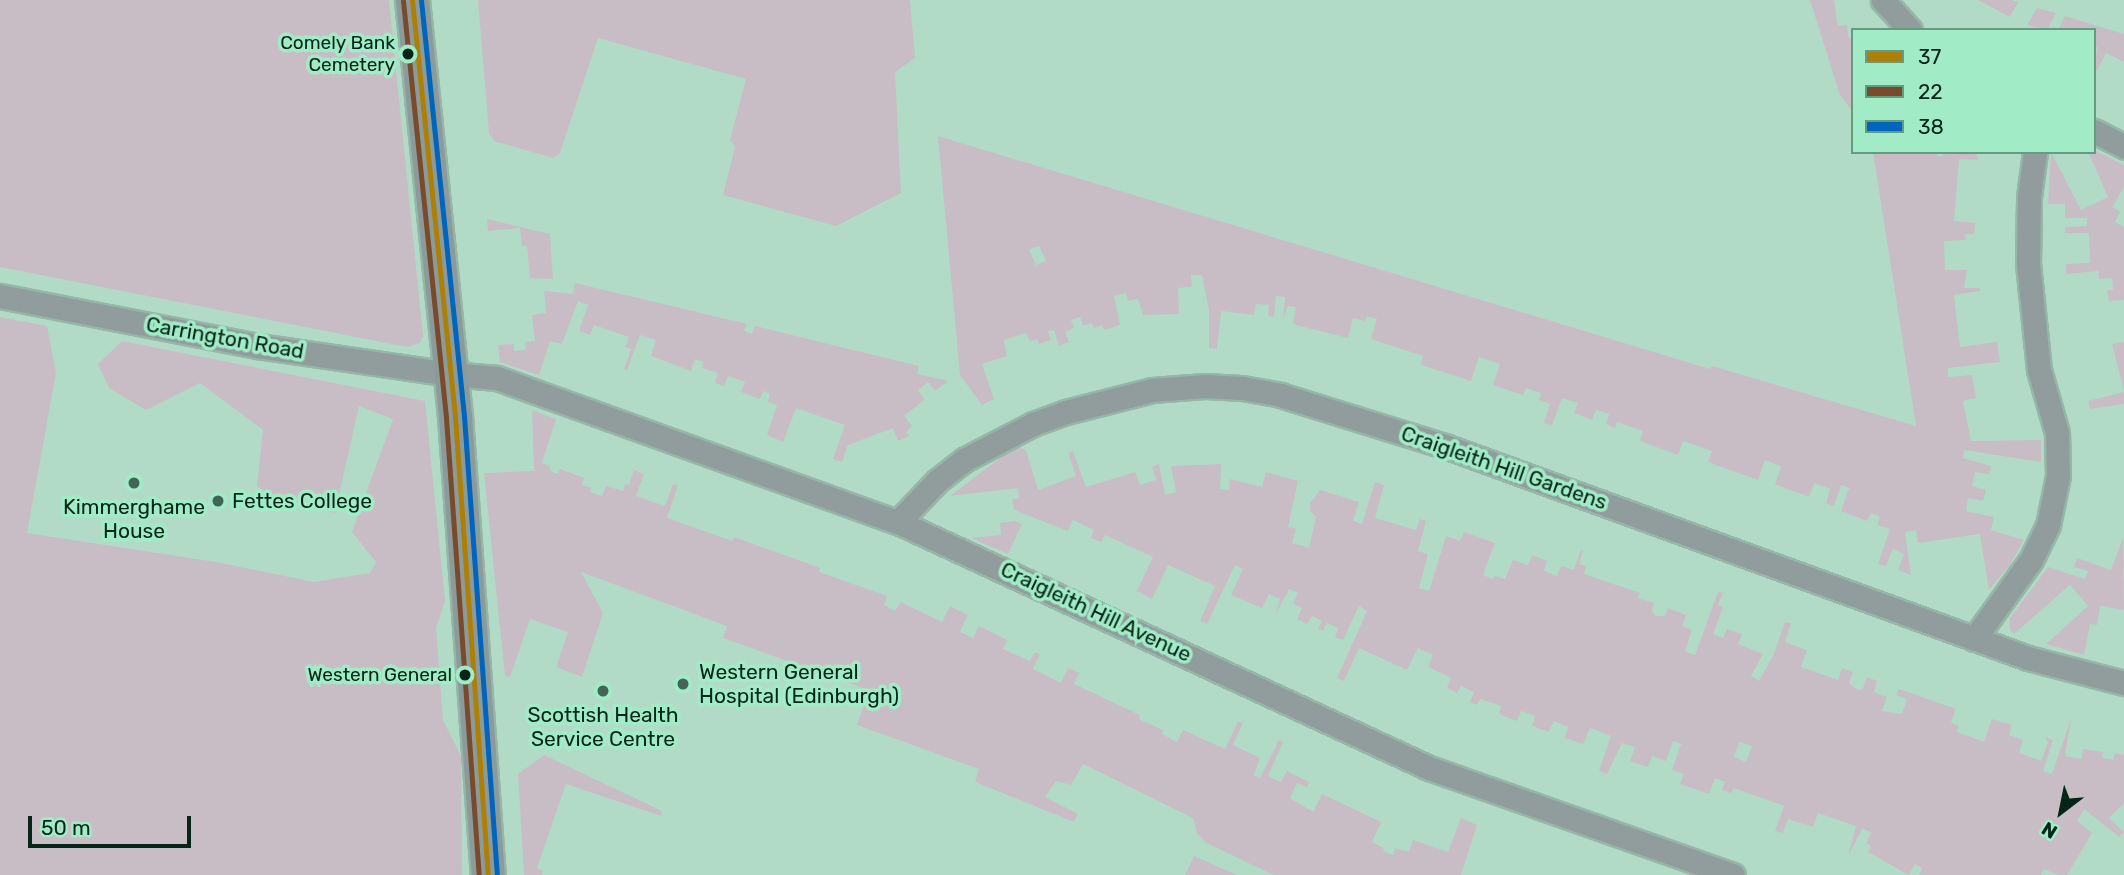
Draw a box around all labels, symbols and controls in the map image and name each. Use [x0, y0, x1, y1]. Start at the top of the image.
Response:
legend [1851, 28, 2096, 154]
place label: Comely Bank Cemetery [280, 32, 395, 76]
text: 37 [1918, 44, 1941, 69]
marker: Comely Bank Cemetery [401, 47, 415, 61]
text: 22 [1918, 79, 1943, 104]
text: 38 [1918, 114, 1944, 139]
street label: Carrington Road [144, 312, 306, 364]
street label: Craigleith Hill Gardens [1398, 421, 1610, 515]
marker: Kimmerghame House [126, 475, 142, 491]
place label: Fettes College [232, 488, 372, 514]
marker: Fettes College [210, 493, 226, 509]
place label: Kimmerghame House [63, 494, 205, 544]
street label: Craigleith Hill Avenue [996, 557, 1196, 667]
place label: Western General Hospital (Edinburgh) [699, 659, 899, 709]
place label: Western General [308, 664, 452, 686]
marker: Western General [458, 668, 472, 682]
marker: Western General Hospital (Edinburgh) [673, 674, 693, 694]
marker: Scottish Health Service Centre [595, 683, 611, 699]
place label: Scottish Health Service Centre [527, 702, 679, 752]
north arrow [2026, 777, 2096, 847]
scale bar [32, 802, 194, 846]
text: 50 m [41, 815, 91, 840]
text: N [2038, 817, 2062, 844]

